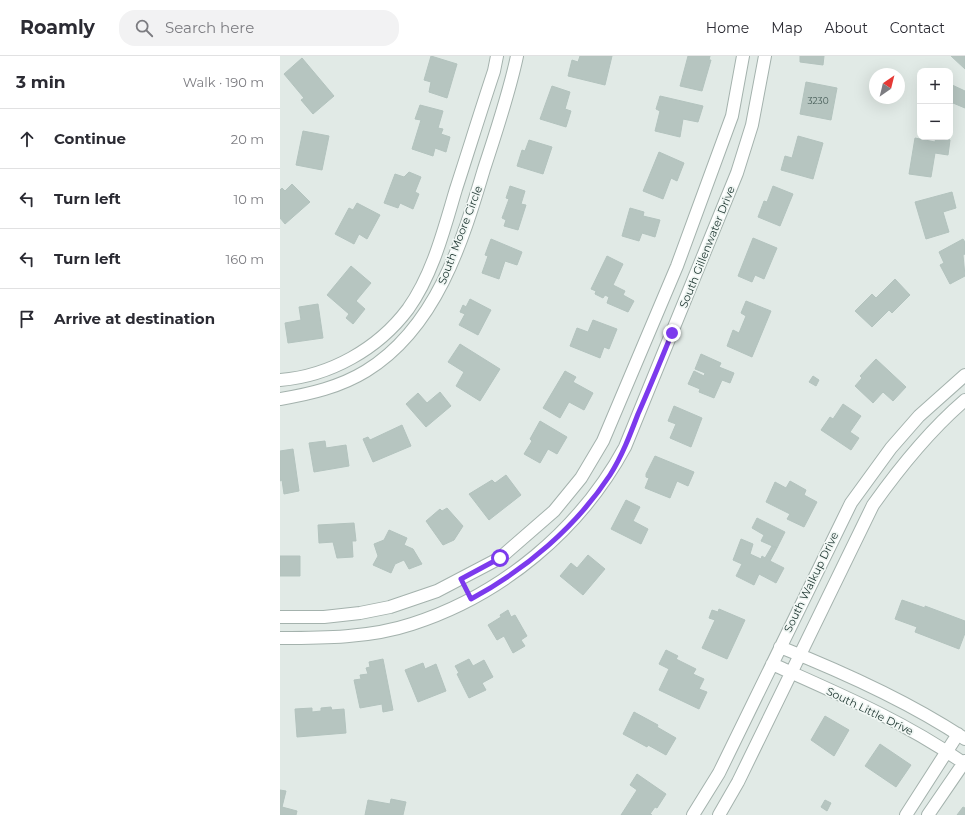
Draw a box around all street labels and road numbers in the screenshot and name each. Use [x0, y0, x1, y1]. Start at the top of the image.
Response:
street label: South Moore Circle [435, 183, 485, 286]
street label: South Gillenwater Drive [676, 184, 738, 310]
street label: South Walkup Drive [781, 529, 842, 634]
street label: South Little Drive [824, 684, 916, 738]

